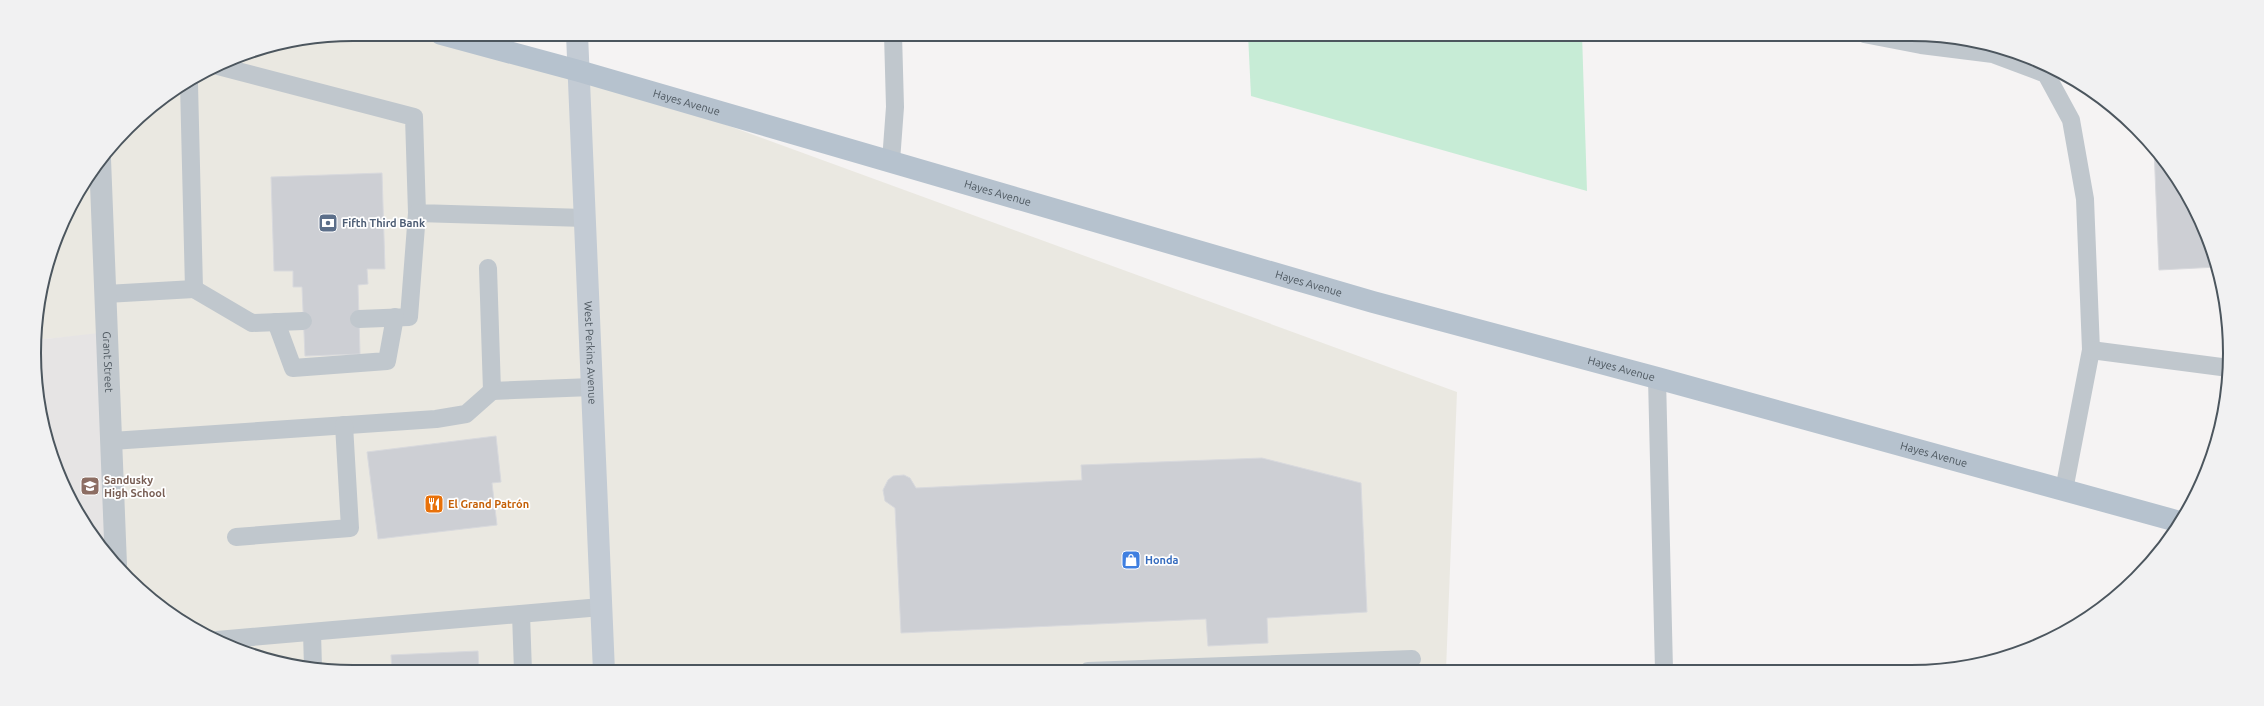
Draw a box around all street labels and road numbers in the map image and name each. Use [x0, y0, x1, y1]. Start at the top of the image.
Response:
street label: Hayes Avenue [652, 87, 722, 118]
street label: Hayes Avenue [963, 177, 1033, 208]
street label: Hayes Avenue [1274, 268, 1344, 299]
street label: West Perkins Avenue [582, 301, 599, 405]
street label: Grant Street [101, 331, 115, 393]
street label: Hayes Avenue [1587, 354, 1656, 383]
street label: Hayes Avenue [1899, 439, 1969, 469]

